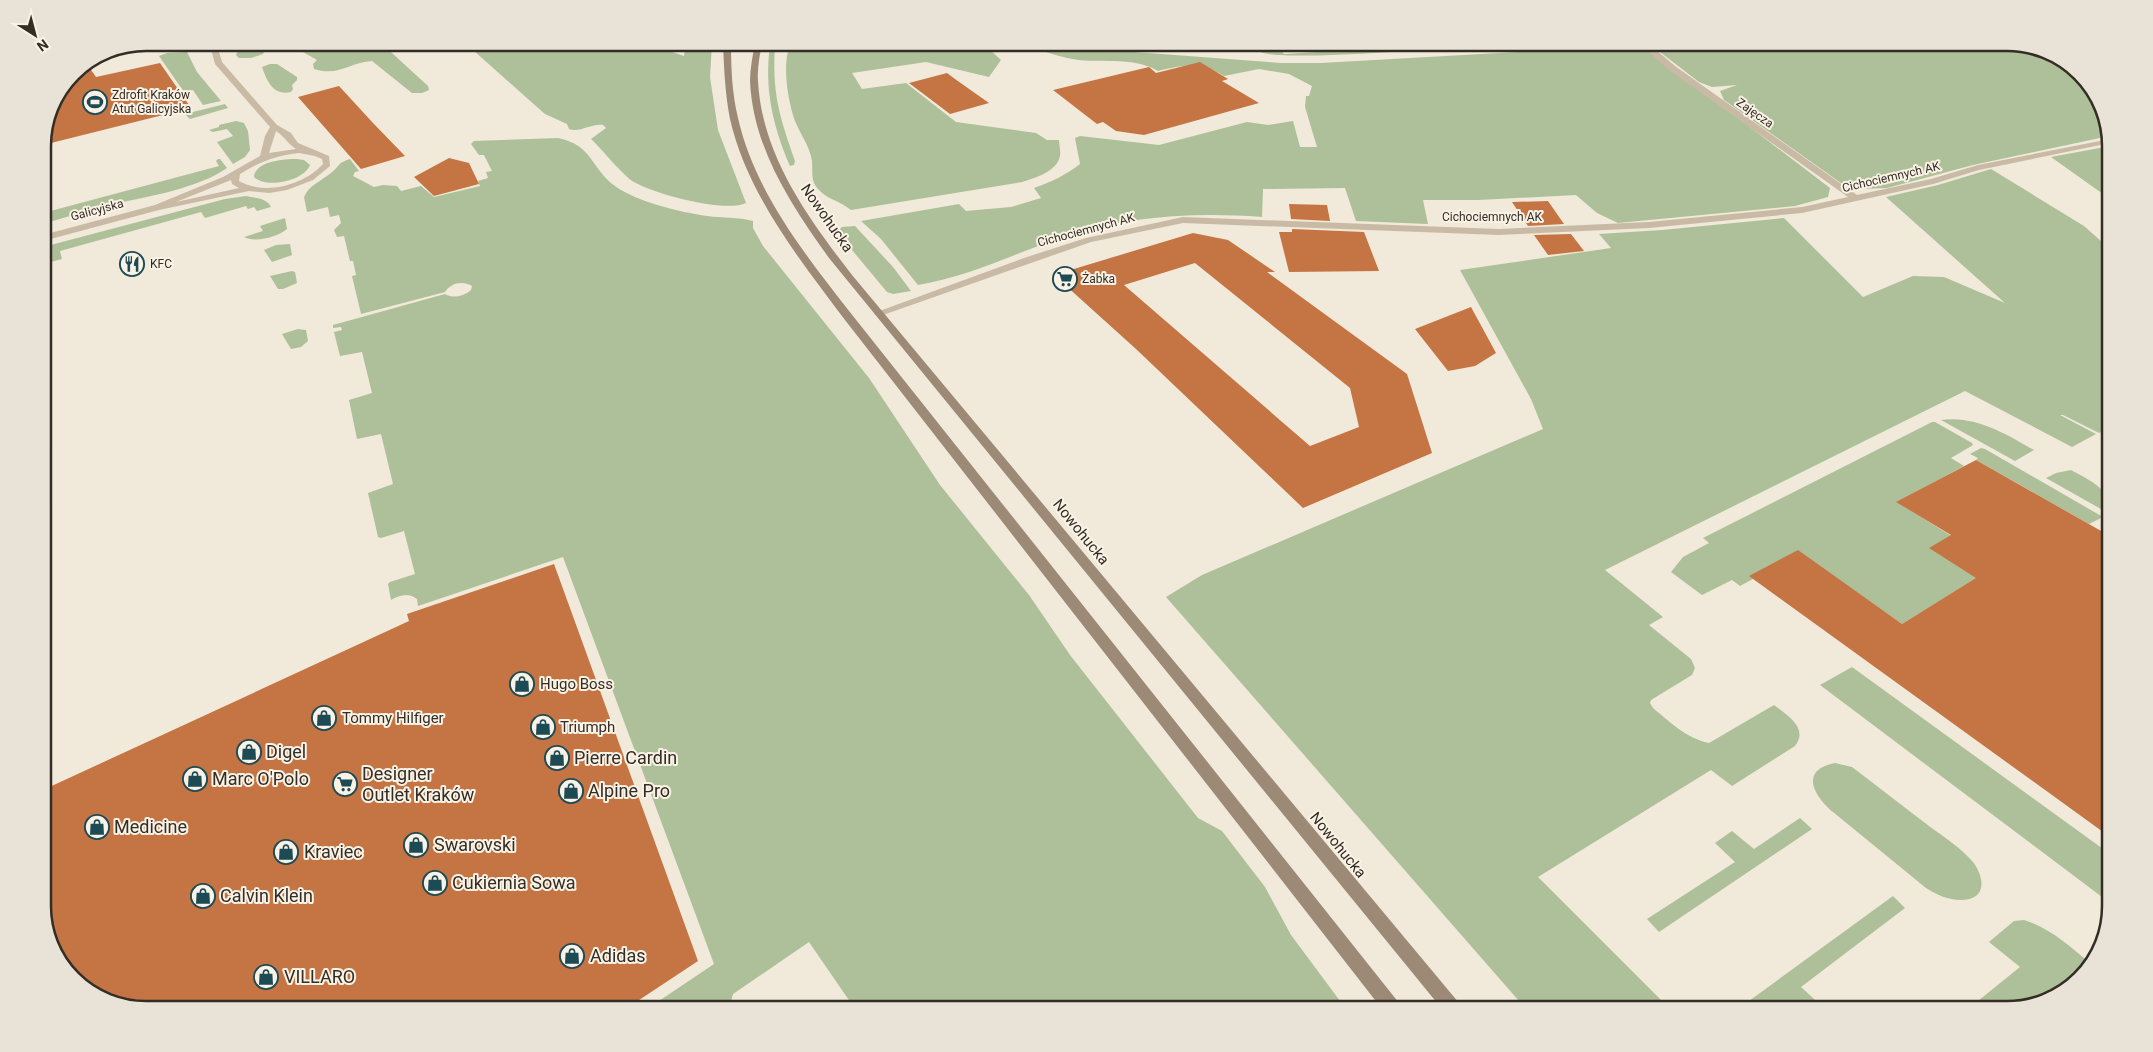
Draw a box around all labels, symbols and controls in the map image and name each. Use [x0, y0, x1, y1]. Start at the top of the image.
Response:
north arrow [10, 10, 60, 60]
text: N [34, 36, 51, 55]
place label: Zdrofit Kraków Atut Galicyjska [112, 88, 191, 116]
sports icon: Zdrofit Kraków Atut Galicyjska [82, 89, 108, 115]
street label: Zajęcza [1734, 95, 1776, 131]
street label: Cichociemnych AK [1841, 159, 1942, 195]
street label: Nowohucka [797, 180, 857, 256]
street label: Galicyjska [69, 196, 125, 224]
street label: Cichociemnych AK [1036, 210, 1137, 250]
street label: Cichociemnych AK [1442, 210, 1542, 224]
restaurant icon: KFC [119, 251, 145, 277]
place label: KFC [150, 257, 172, 271]
supermarket icon: Żabka [1052, 266, 1078, 292]
place label: Żabka [1082, 271, 1115, 286]
street label: Nowohucka [1049, 496, 1113, 568]
shop icon: Hugo Boss [509, 671, 535, 697]
place label: Hugo Boss [540, 675, 613, 693]
shop icon: Tommy Hilfiger [311, 705, 337, 731]
place label: Tommy Hilfiger [342, 709, 444, 727]
shop icon: Triumph [530, 714, 556, 740]
place label: Triumph [560, 718, 615, 736]
shop icon: Digel [236, 739, 262, 765]
place label: Digel [266, 741, 306, 762]
shop icon: Pierre Cardin [544, 745, 570, 771]
place label: Pierre Cardin [574, 747, 677, 768]
place label: Designer Outlet Kraków [362, 763, 475, 805]
shop icon: Marc O'Polo [182, 766, 208, 792]
place label: Marc O'Polo [212, 768, 309, 789]
supermarket icon: Designer Outlet Kraków [332, 771, 358, 797]
shop icon: Alpine Pro [558, 778, 584, 804]
place label: Alpine Pro [588, 780, 670, 801]
street label: Nowohucka [1306, 809, 1370, 881]
shop icon: Medicine [84, 814, 110, 840]
place label: Medicine [114, 816, 187, 837]
shop icon: Swarovski [403, 832, 429, 858]
place label: Swarovski [434, 834, 516, 855]
shop icon: Kraviec [273, 839, 299, 865]
place label: Kraviec [304, 841, 363, 862]
shop icon: Cukiernia Sowa [422, 870, 448, 896]
place label: Cukiernia Sowa [452, 872, 576, 893]
shop icon: Calvin Klein [190, 883, 216, 909]
place label: Calvin Klein [220, 885, 313, 906]
shop icon: Adidas [559, 943, 585, 969]
place label: Adidas [590, 945, 646, 966]
shop icon: VILLARO [253, 964, 279, 990]
place label: VILLARO [284, 966, 355, 987]

